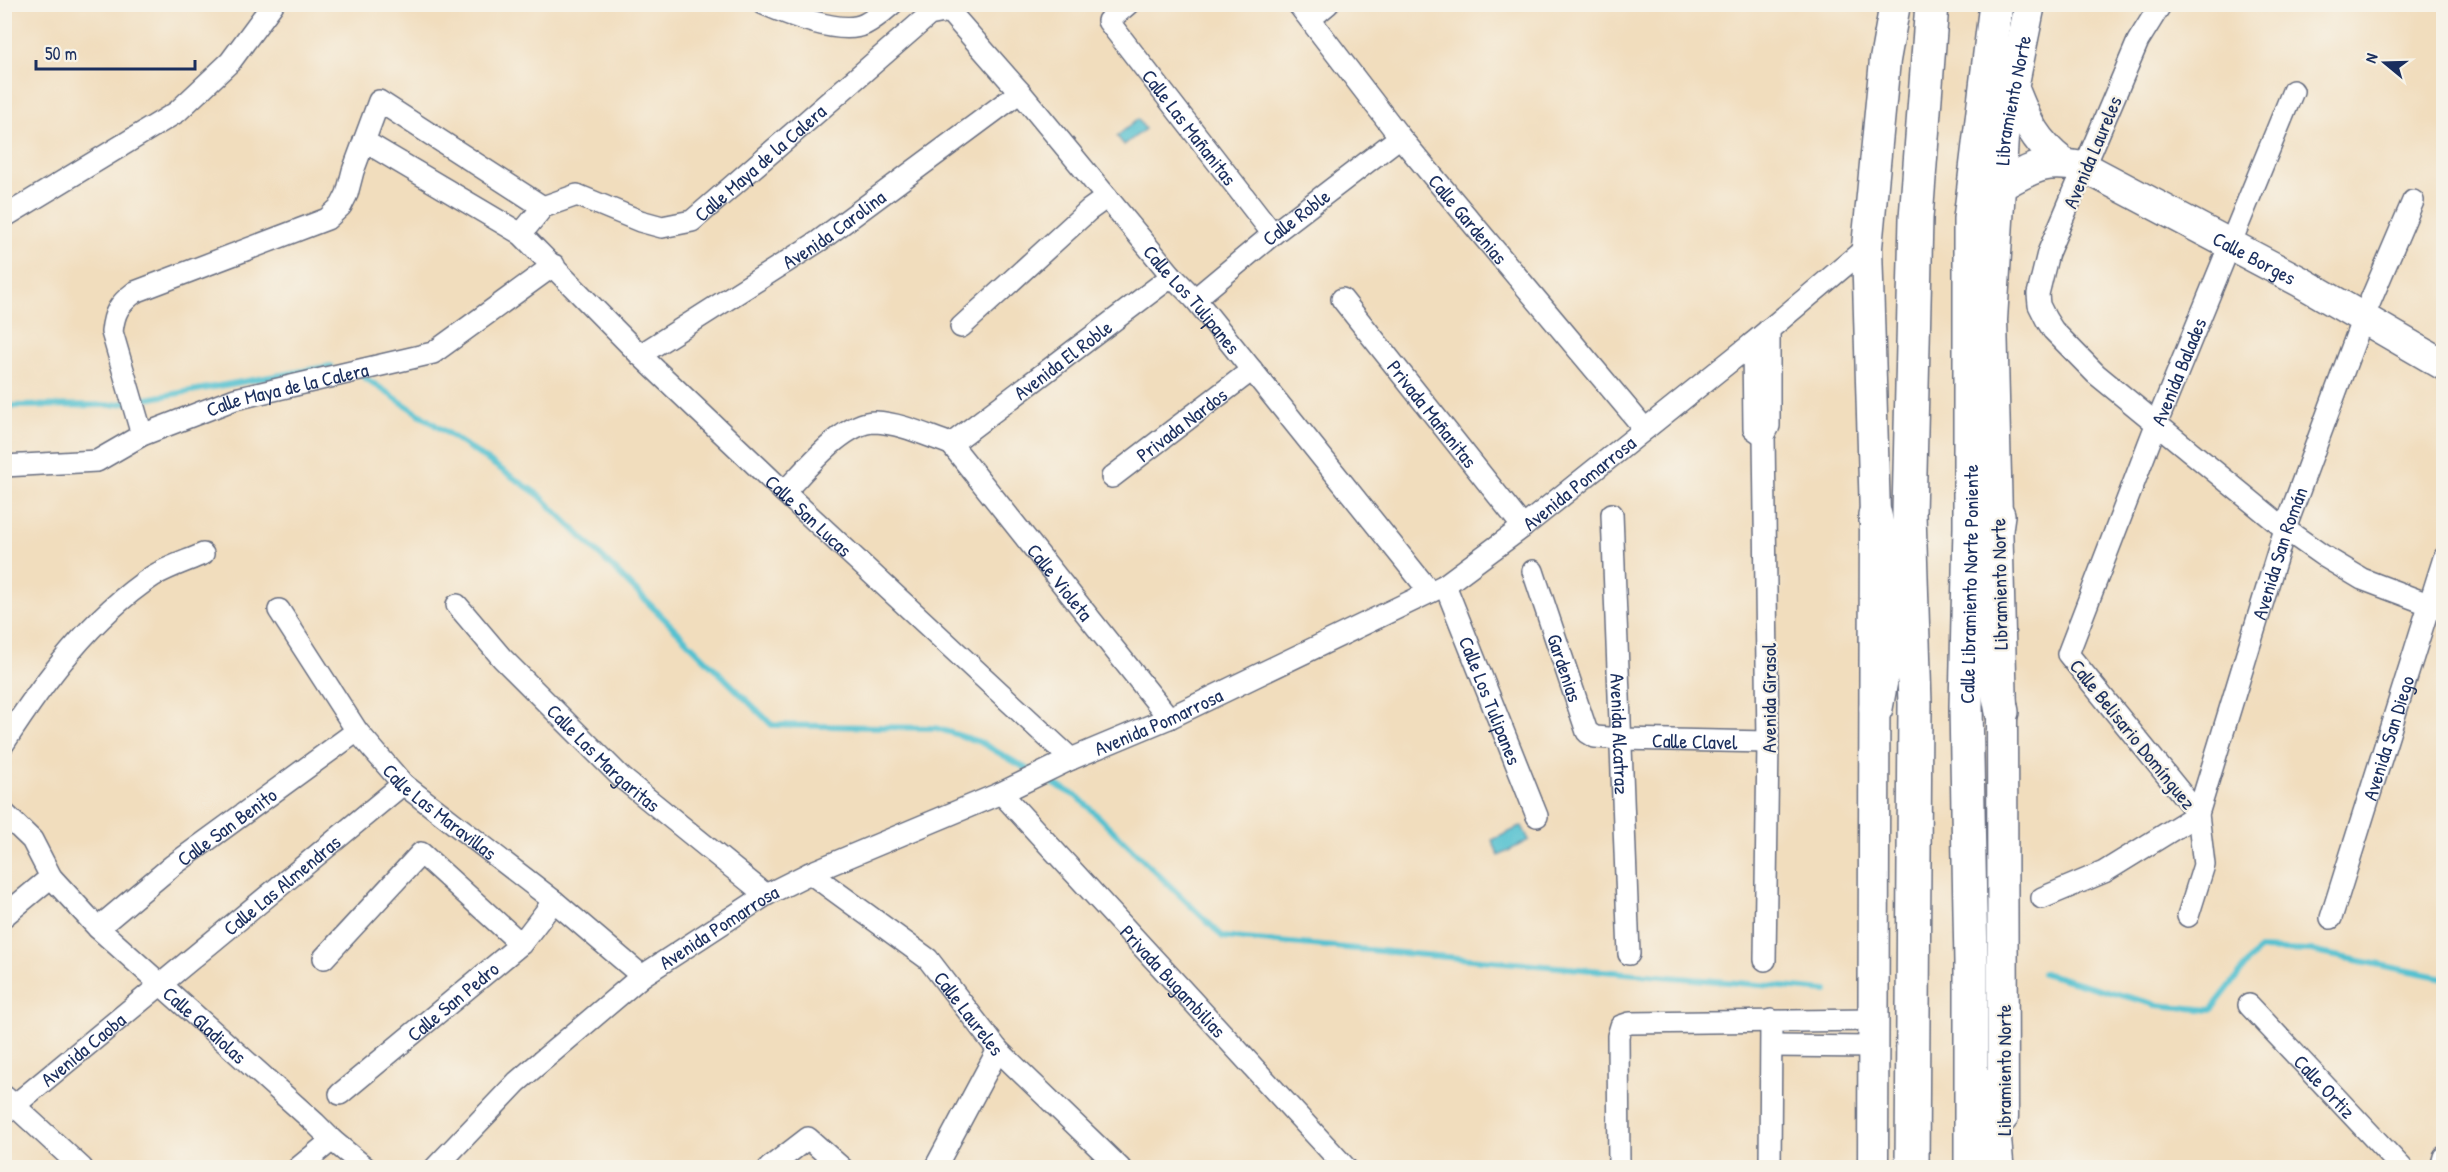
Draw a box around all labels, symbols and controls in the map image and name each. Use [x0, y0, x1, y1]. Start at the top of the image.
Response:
scale bar [36, 33, 195, 71]
street label: Libramiento Norte [1988, 33, 2037, 166]
north arrow [2355, 33, 2415, 93]
text: 50 m [45, 41, 77, 66]
text: N [2359, 50, 2383, 66]
street label: Calle Las Mañanitas [1136, 63, 1244, 191]
street label: Avenida Laureles [2056, 91, 2128, 212]
street label: Calle Maya de la Calera [688, 97, 831, 227]
street label: Calle Gardenias [1423, 168, 1514, 270]
street label: Calle Roble [1256, 182, 1335, 251]
street label: Avenida Carolina [777, 183, 891, 275]
street label: Calle Borges [2208, 224, 2301, 291]
street label: Calle Los Tulipanes [1138, 239, 1247, 359]
street label: Avenida El Roble [1008, 313, 1117, 405]
street label: Avenida Balades [2144, 313, 2212, 429]
street label: Privada Mañanitas [1382, 354, 1484, 473]
street label: Calle Maya de la Calera [202, 355, 371, 422]
street label: Privada Nardos [1130, 381, 1232, 468]
street label: Avenida Pomarrosa [1516, 429, 1641, 536]
street label: Calle Libramiento Norte Poniente [1953, 464, 1984, 704]
street label: Calle San Lucas [760, 468, 858, 563]
street label: Avenida San Román [2245, 483, 2313, 623]
street label: Libramiento Norte [1984, 518, 2014, 650]
street label: Calle Violeta [1021, 537, 1100, 626]
street label: Gardenias [1542, 630, 1589, 705]
street label: Calle Los Tulipanes [1453, 632, 1529, 769]
street label: Avenida Girasol [1755, 642, 1782, 753]
street label: Calle Belisario Domínguez [2064, 653, 2202, 815]
street label: Avenida San Diego [2355, 672, 2420, 803]
street label: Avenida Alcatraz [1605, 673, 1636, 795]
street label: Avenida Pomarrosa [1090, 681, 1227, 761]
street label: Calle Las Margaritas [541, 697, 666, 818]
street label: Calle Clavel [1652, 726, 1738, 755]
street label: Calle Las Maravillas [377, 757, 503, 866]
street label: Calle San Benito [171, 781, 282, 872]
street label: Calle Las Almendras [217, 828, 346, 941]
street label: Avenida Pomarrosa [653, 877, 783, 975]
street label: Privada Bugambilias [1115, 918, 1233, 1043]
street label: Calle San Pedro [401, 955, 504, 1047]
street label: Calle Laureles [928, 965, 1011, 1061]
street label: Calle Gladiolas [158, 980, 253, 1069]
street label: Libramiento Norte [1990, 1004, 2017, 1136]
street label: Avenida Caoba [35, 1006, 131, 1092]
street label: Calle Ortiz [2288, 1048, 2362, 1124]

